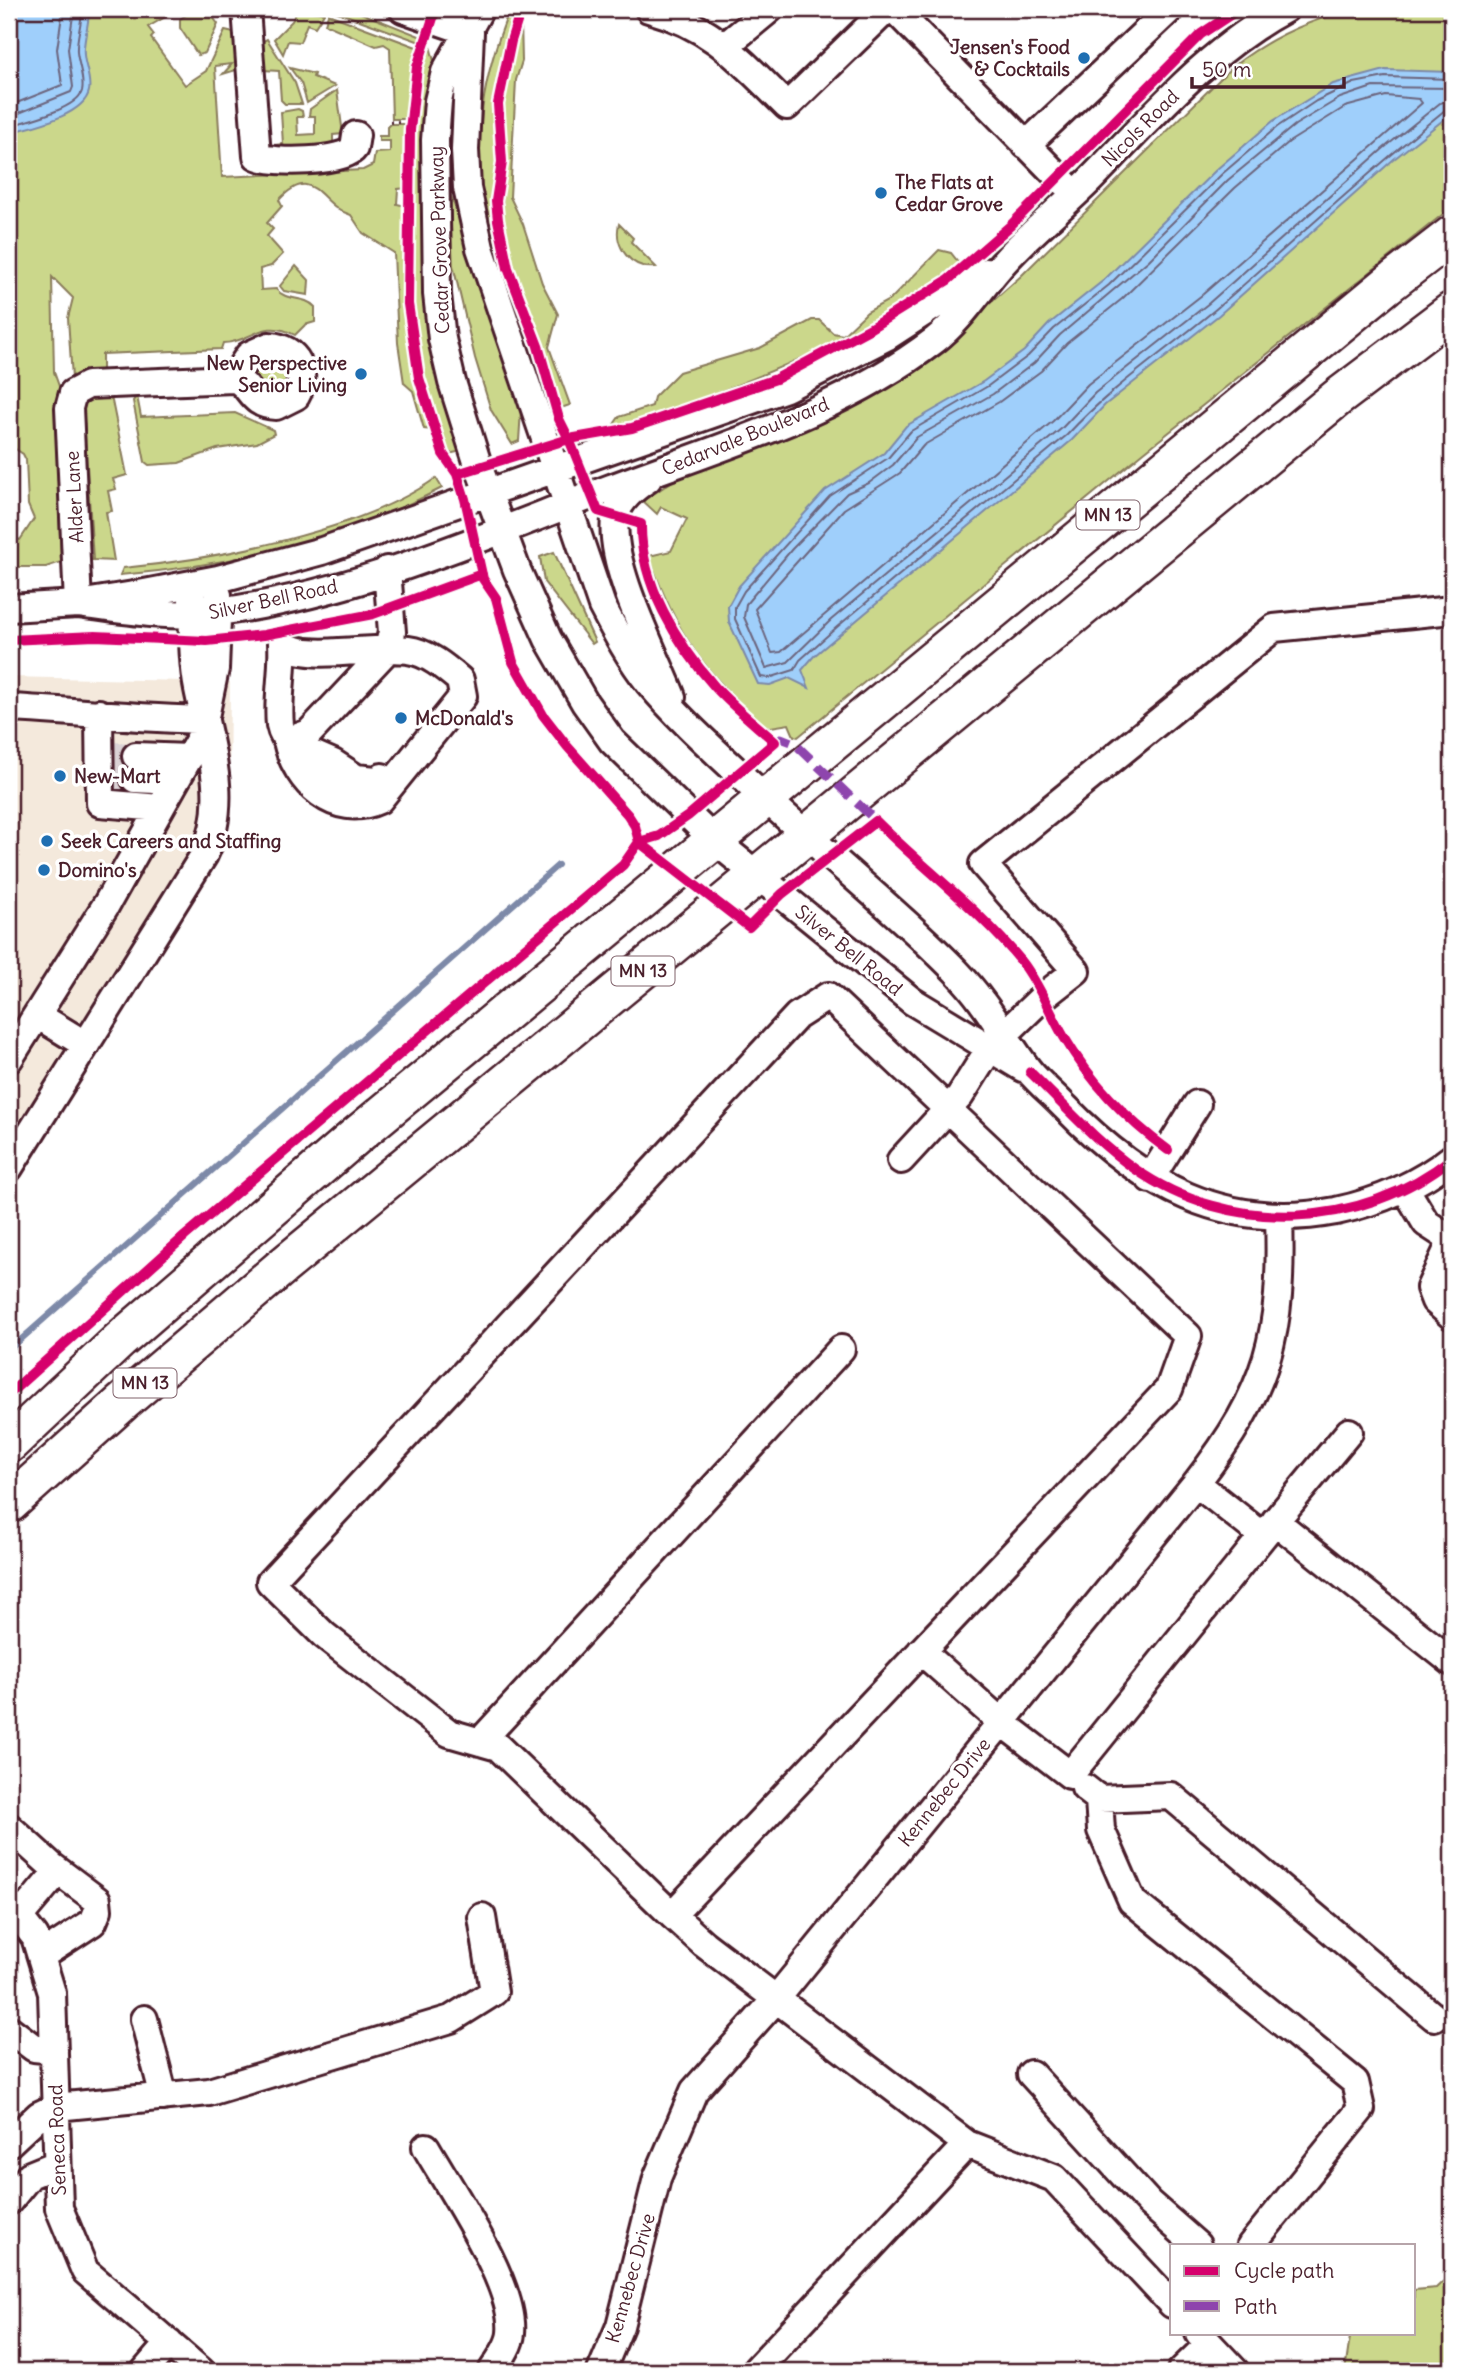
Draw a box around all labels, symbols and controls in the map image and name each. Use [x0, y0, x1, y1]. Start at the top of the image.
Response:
place label: Jensen's Food & Cocktails [950, 35, 1070, 81]
scale bar [1192, 46, 1344, 90]
marker: Jensen's Food & Cocktails [1076, 50, 1092, 66]
text: 50 m [1202, 56, 1251, 83]
street label: Nicols Road [1096, 84, 1184, 172]
street label: Cedar Grove Parkway [424, 146, 454, 334]
place label: The Flats at Cedar Grove [895, 170, 1003, 216]
marker: The Flats at Cedar Grove [873, 185, 889, 201]
place label: New Perspective Senior Living [206, 351, 347, 397]
marker: New Perspective Senior Living [353, 366, 369, 382]
street label: Cedarvale Boulevard [658, 391, 832, 481]
street label: Alder Lane [60, 450, 88, 544]
road number: MN 13 [1076, 500, 1140, 530]
street label: Silver Bell Road [206, 574, 340, 624]
place label: McDonald's [415, 706, 514, 730]
marker: McDonald's [393, 710, 409, 726]
place label: New-Mart [74, 764, 161, 788]
marker: New-Mart [52, 768, 68, 784]
place label: Seek Careers and Staffing [61, 829, 281, 853]
marker: Seek Careers and Staffing [39, 833, 55, 849]
place label: Domino's [58, 858, 137, 882]
marker: Domino's [36, 862, 52, 878]
street label: Silver Bell Road [791, 899, 907, 1001]
road number: MN 13 [612, 956, 674, 986]
road number: MN 13 [114, 1368, 176, 1398]
street label: Kennebec Drive [893, 1733, 995, 1851]
street label: Seneca Road [43, 2084, 71, 2196]
street label: Kennebec Drive [600, 2210, 660, 2346]
legend [1170, 2244, 1416, 2334]
text: Cycle path [1234, 2257, 1334, 2284]
text: Path [1234, 2293, 1277, 2320]

